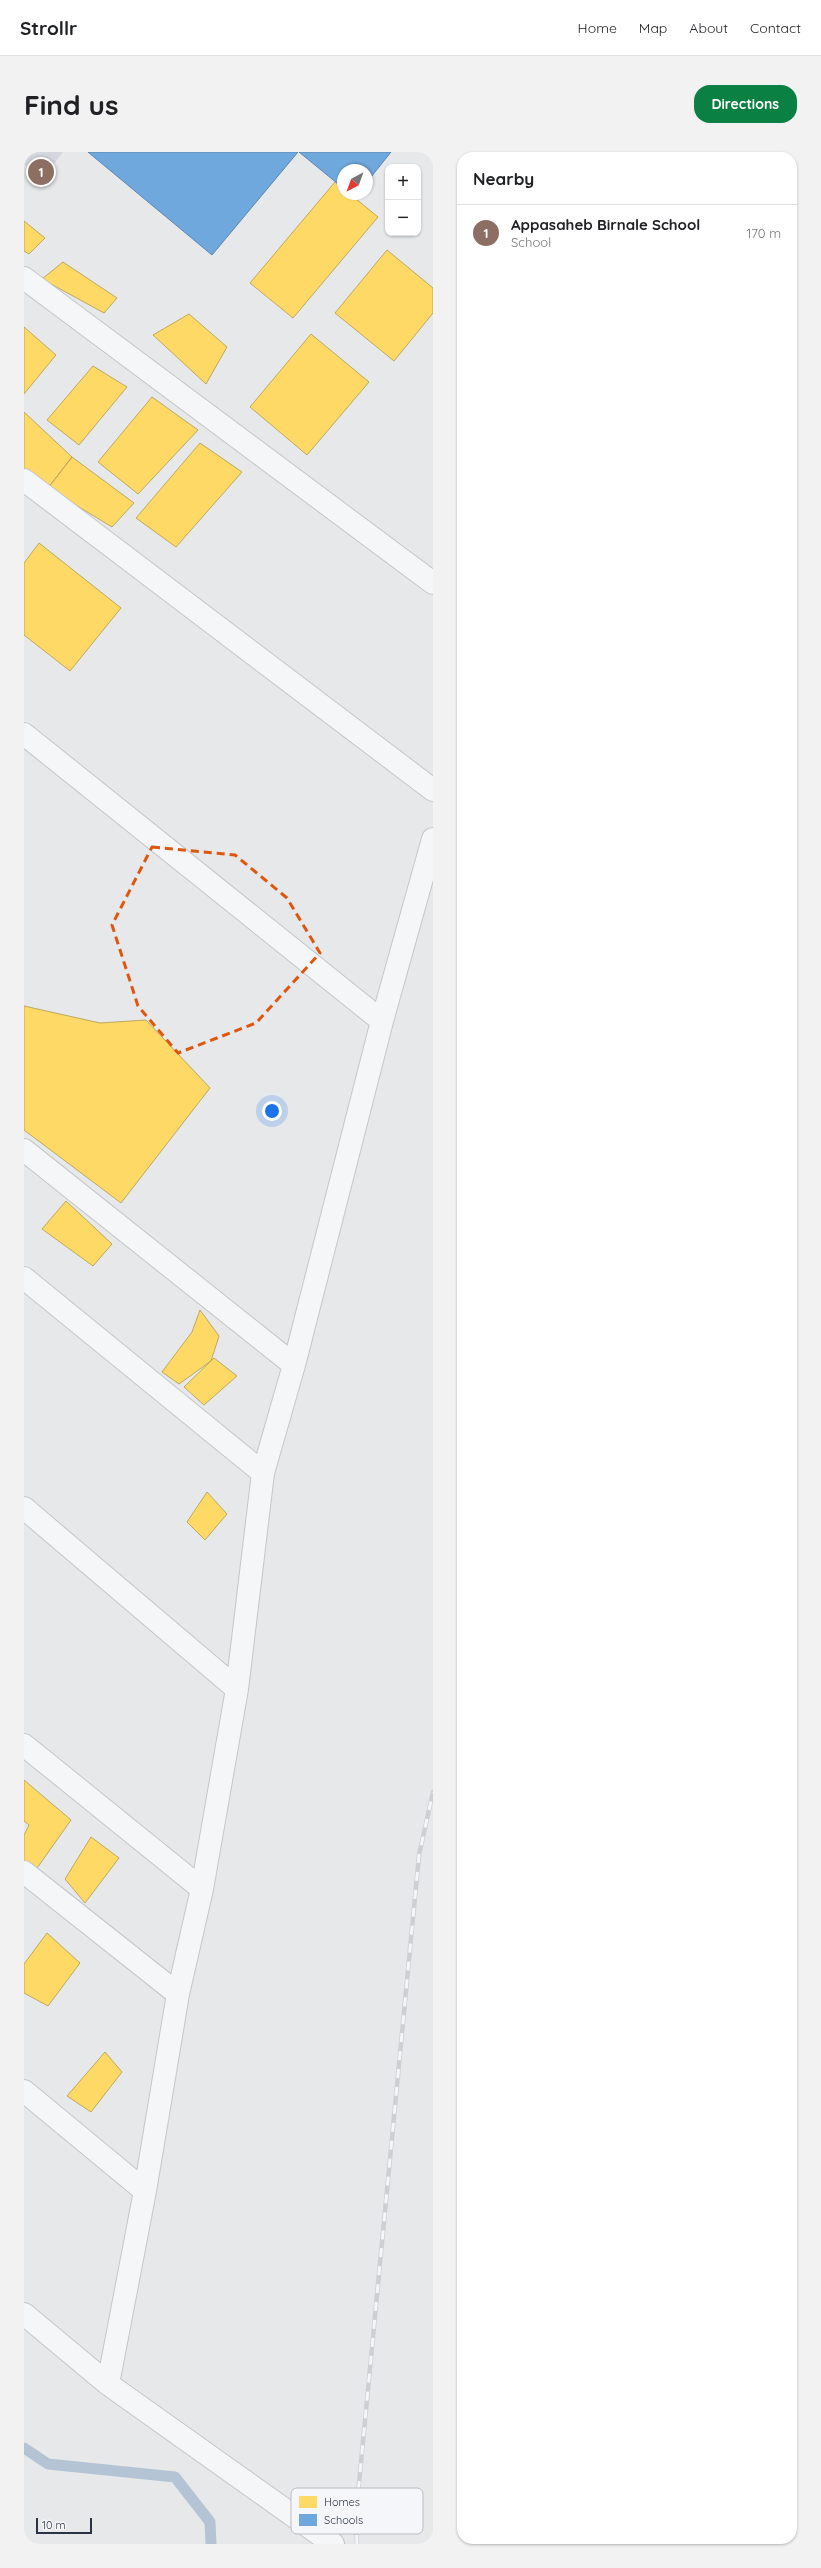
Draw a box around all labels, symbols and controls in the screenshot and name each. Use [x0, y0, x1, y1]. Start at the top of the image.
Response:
text: Strollr [20, 16, 77, 40]
text: Home [578, 19, 617, 37]
text: Map [639, 19, 667, 37]
text: About [689, 19, 728, 37]
text: Contact [750, 19, 801, 37]
button: Directions [694, 85, 797, 123]
text: Find us [24, 87, 118, 122]
pin: 1 [28, 157, 54, 187]
north arrow [337, 164, 373, 200]
map controls [385, 164, 421, 236]
button: + [385, 164, 421, 200]
text: Nearby [473, 168, 534, 189]
button: − [385, 200, 421, 236]
text: Appasaheb Birnale School [511, 215, 700, 234]
text: 1 [483, 225, 489, 241]
text: 170 m [746, 225, 781, 241]
text: School [511, 234, 551, 250]
your location [262, 1101, 282, 1121]
legend [291, 2488, 423, 2534]
text: Homes [324, 2495, 360, 2509]
text: Schools [324, 2513, 363, 2527]
scale bar [36, 2516, 92, 2535]
text: 10 m [42, 2518, 66, 2532]

